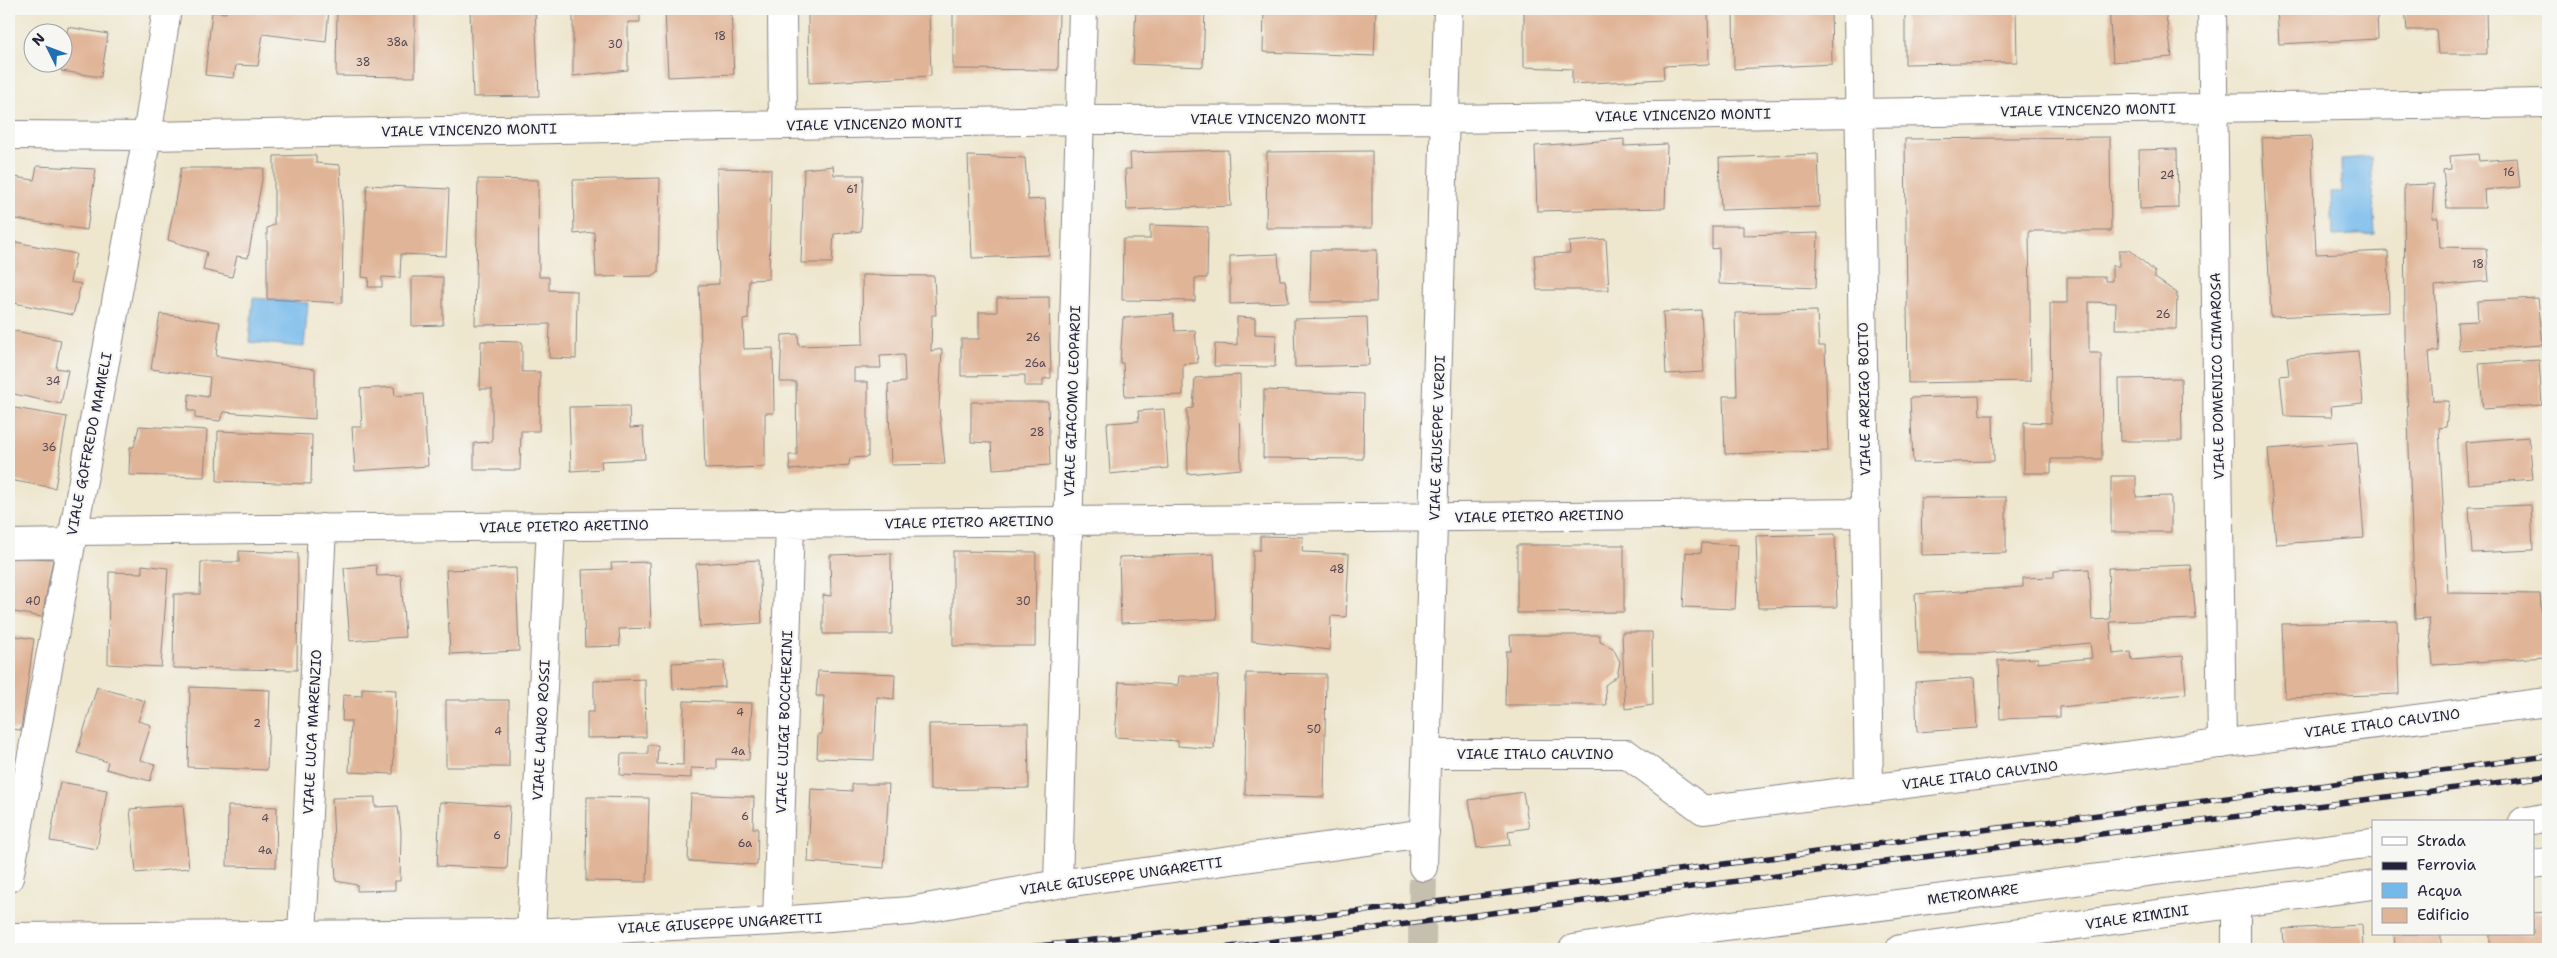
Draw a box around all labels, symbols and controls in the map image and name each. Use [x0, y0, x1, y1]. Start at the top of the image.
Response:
north arrow [22, 22, 72, 72]
text: N [28, 29, 49, 49]
house number: 18 [714, 29, 726, 44]
house number: 38a [386, 35, 408, 50]
house number: 30 [607, 37, 623, 52]
house number: 38 [355, 55, 371, 70]
street label: VIALE VINCENZO MONTI [2000, 99, 2176, 121]
street label: VIALE VINCENZO MONTI [1595, 104, 1771, 126]
street label: VIALE VINCENZO MONTI [1190, 110, 1366, 128]
street label: VIALE VINCENZO MONTI [786, 113, 962, 135]
street label: VIALE VINCENZO MONTI [381, 119, 557, 141]
house number: 16 [2503, 165, 2515, 180]
house number: 24 [2160, 168, 2175, 183]
house number: 61 [846, 182, 858, 197]
house number: 18 [2472, 257, 2484, 272]
street label: VIALE DOMENICO CIMAROSA [2206, 272, 2228, 480]
street label: VIALE GIACOMO LEOPARDI [1060, 305, 1084, 497]
house number: 26 [2156, 307, 2170, 322]
street label: VIALE ARRIGO BOITO [1854, 322, 1874, 476]
house number: 26 [1026, 330, 1040, 345]
street label: VIALE GOFFREDO MAMELI [62, 351, 116, 537]
street label: VIALE GIUSEPPE VERDI [1425, 355, 1449, 521]
house number: 26a [1024, 356, 1046, 371]
house number: 34 [46, 374, 61, 389]
house number: 28 [1029, 425, 1045, 440]
house number: 36 [41, 440, 57, 455]
street label: VIALE PIETRO ARETINO [1454, 506, 1624, 526]
street label: VIALE PIETRO ARETINO [884, 512, 1054, 532]
street label: VIALE PIETRO ARETINO [479, 516, 649, 536]
house number: 48 [1329, 562, 1345, 577]
house number: 40 [25, 594, 41, 609]
house number: 30 [1015, 594, 1031, 609]
street label: VIALE LUIGI BOCCHERINI [772, 630, 796, 814]
street label: VIALE LUCA MARENZIO [299, 649, 325, 815]
street label: VIALE LAURO ROSSI [528, 659, 554, 801]
street label: VIALE ITALO CALVINO [2303, 704, 2461, 742]
house number: 4 [736, 705, 744, 720]
house number: 2 [253, 716, 261, 731]
house number: 50 [1307, 722, 1321, 737]
house number: 4 [494, 724, 502, 739]
house number: 4a [731, 744, 745, 759]
street label: VIALE ITALO CALVINO [1456, 745, 1614, 763]
street label: VIALE ITALO CALVINO [1901, 756, 2059, 794]
house number: 6 [741, 809, 749, 824]
house number: 4 [261, 811, 269, 826]
legend [2372, 820, 2534, 936]
house number: 6 [493, 828, 501, 843]
text: Strada [2417, 831, 2466, 851]
house number: 6a [738, 836, 752, 851]
house number: 4a [258, 843, 272, 858]
street label: VIALE GIUSEPPE UNGARETTI [1018, 853, 1224, 899]
text: Ferrovia [2417, 855, 2477, 875]
street label: METROMARE [1926, 879, 2020, 909]
text: Acqua [2417, 881, 2463, 901]
street label: VIALE RIMINI [2084, 901, 2190, 933]
text: Edificio [2417, 905, 2469, 925]
street label: VIALE GIUSEPPE UNGARETTI [617, 909, 823, 937]

